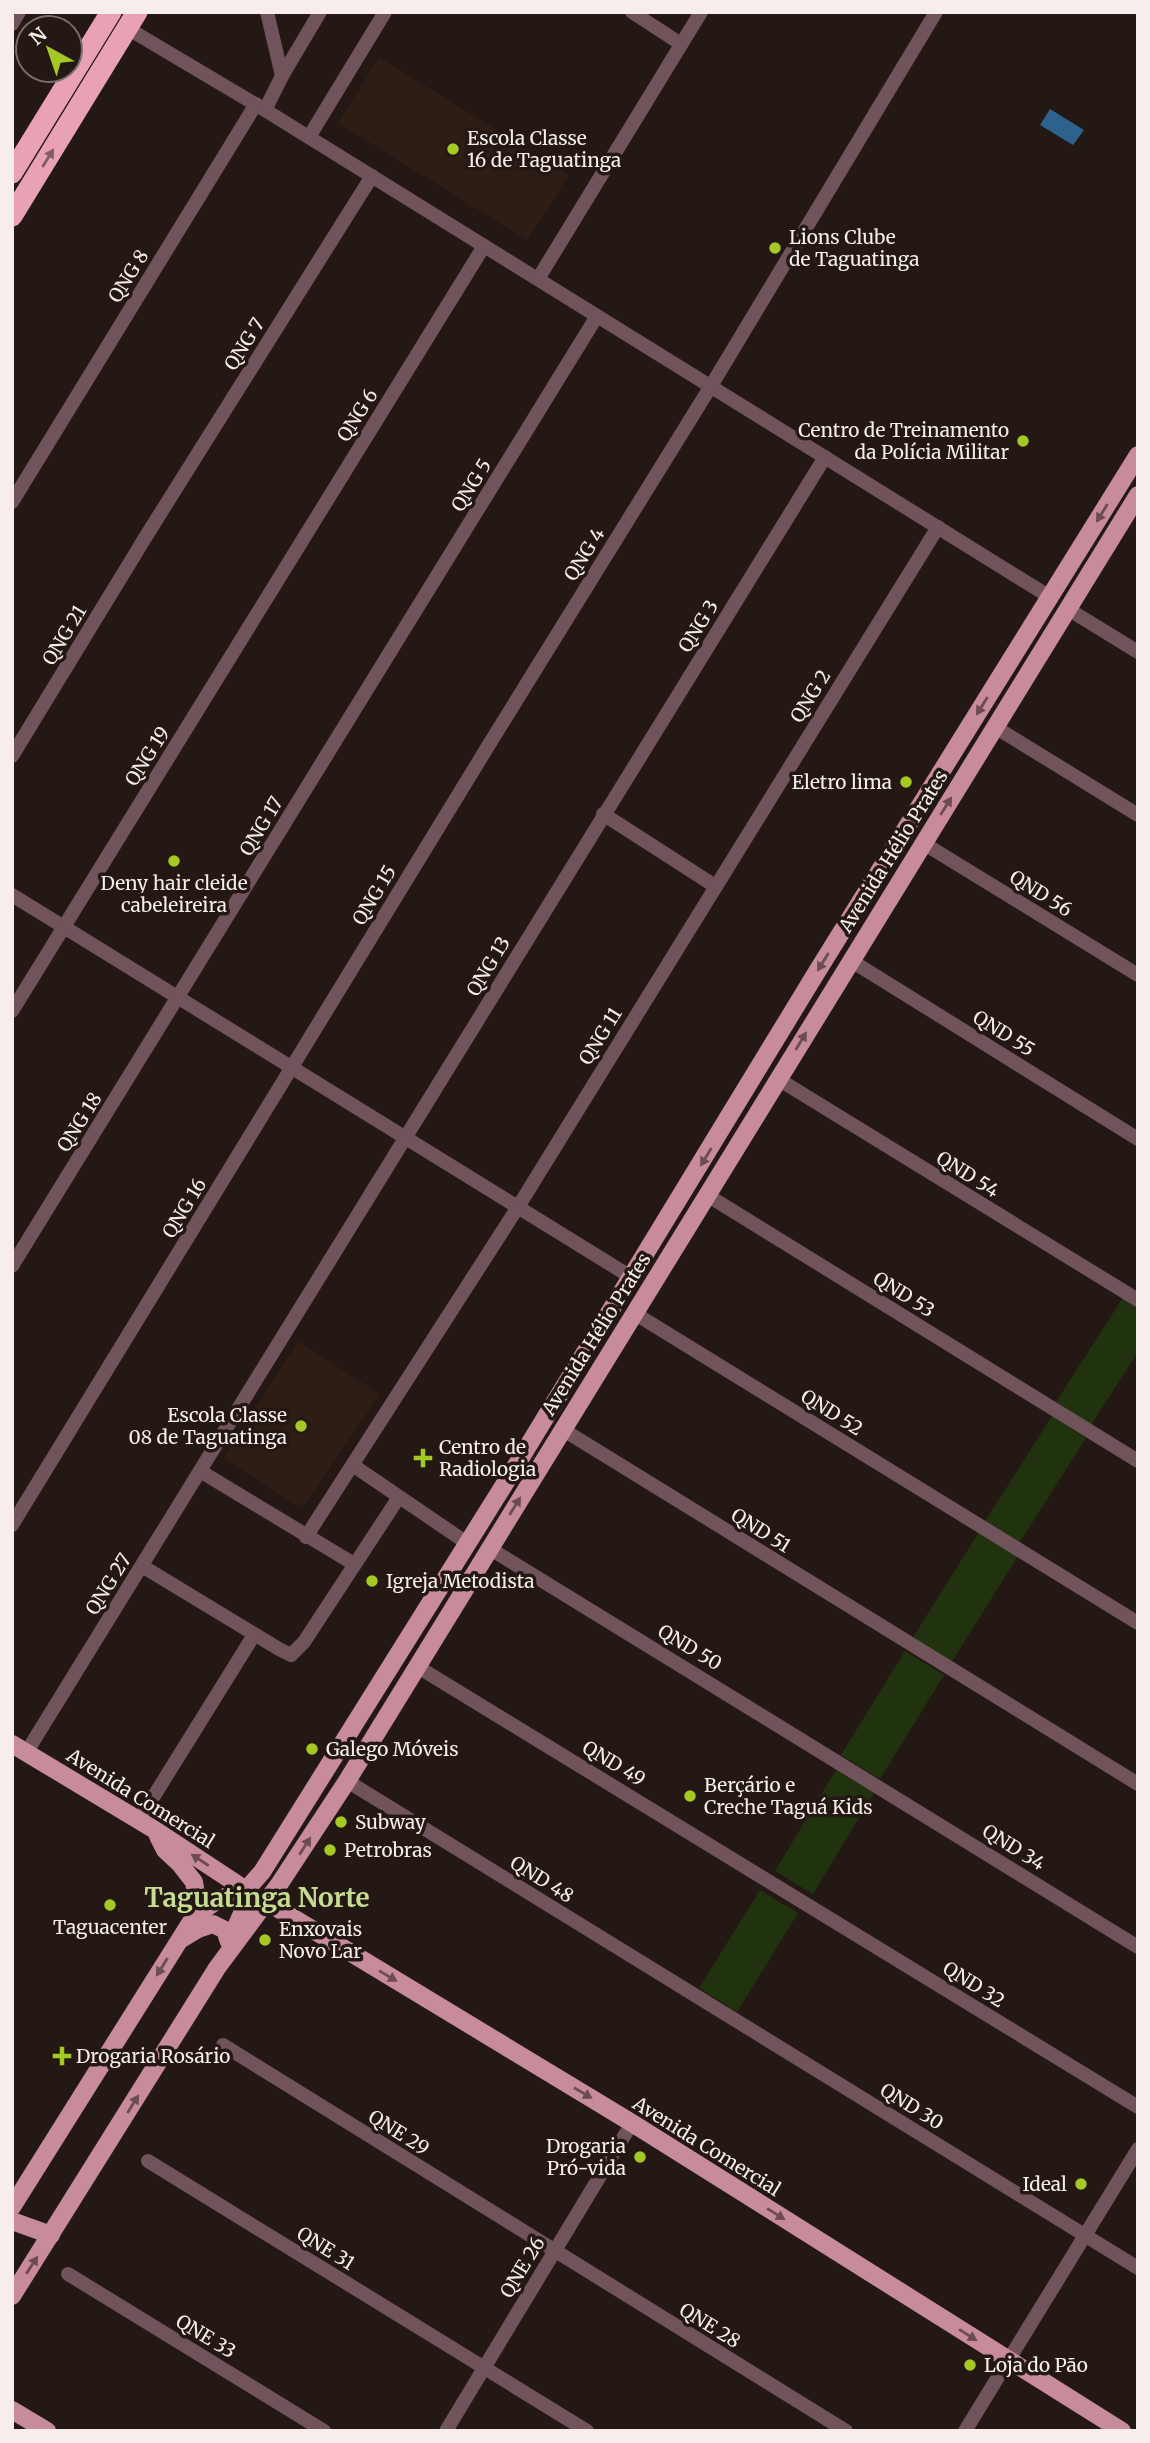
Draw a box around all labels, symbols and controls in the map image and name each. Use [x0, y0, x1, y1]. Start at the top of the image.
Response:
north arrow [14, 14, 84, 84]
text: N [25, 22, 52, 50]
place label: Escola Classe 16 de Taguatinga [467, 126, 621, 172]
marker: Escola Classe 16 de Taguatinga [445, 141, 461, 157]
one-way arrow [42, 148, 54, 167]
place label: Lions Clube de Taguatinga [789, 225, 919, 271]
marker: Lions Clube de Taguatinga [767, 240, 783, 256]
street label: QNG 8 [103, 245, 153, 307]
street label: QNG 7 [219, 313, 269, 375]
street label: QNG 6 [331, 384, 383, 446]
place label: Centro de Treinamento da Polícia Militar [798, 418, 1009, 464]
marker: Centro de Treinamento da Polícia Militar [1015, 433, 1031, 449]
street label: QNG 5 [446, 454, 496, 516]
one-way arrow [1095, 503, 1108, 522]
street label: QNG 4 [558, 523, 610, 585]
street label: QNG 3 [673, 595, 723, 657]
street label: QNG 21 [37, 600, 91, 669]
street label: QNG 2 [785, 665, 835, 727]
one-way arrow [976, 697, 989, 716]
street label: QNG 19 [119, 722, 175, 790]
street label: Avenida Hélio Prates [833, 765, 953, 938]
place label: Eletro lima [792, 770, 892, 794]
marker: Eletro lima [898, 774, 914, 790]
street label: QNG 17 [234, 792, 288, 860]
one-way arrow [940, 797, 953, 816]
marker: Deny hair cleide cabeleireira [166, 853, 182, 869]
street label: QNG 15 [347, 861, 401, 929]
street label: QND 56 [1005, 864, 1077, 922]
place label: Deny hair cleide cabeleireira [100, 871, 248, 917]
street label: QNG 13 [461, 932, 515, 1000]
one-way arrow [817, 952, 830, 972]
street label: QNG 11 [573, 1003, 627, 1069]
street label: QND 55 [969, 1005, 1039, 1061]
one-way arrow [795, 1032, 808, 1051]
street label: QNG 18 [51, 1088, 107, 1156]
street label: QND 54 [932, 1145, 1004, 1203]
one-way arrow [699, 1147, 712, 1166]
street label: QNG 16 [157, 1174, 211, 1242]
street label: Avenida Hélio Prates [536, 1248, 656, 1421]
street label: QND 53 [869, 1266, 939, 1322]
street label: QND 52 [797, 1384, 867, 1440]
place label: Escola Classe 08 de Taguatinga [129, 1403, 287, 1449]
marker: Escola Classe 08 de Taguatinga [293, 1418, 309, 1434]
place label: Centro de Radiologia [439, 1435, 536, 1481]
marker: Centro de Radiologia [413, 1448, 433, 1468]
one-way arrow [508, 1497, 521, 1516]
street label: QND 51 [727, 1502, 796, 1558]
street label: QNG 27 [80, 1549, 136, 1619]
place label: Igreja Metodista [386, 1569, 535, 1593]
marker: Igreja Metodista [364, 1573, 380, 1589]
street label: QND 50 [654, 1619, 726, 1675]
street label: QND 49 [578, 1735, 650, 1791]
place label: Galego Móveis [326, 1737, 458, 1761]
marker: Galego Móveis [304, 1741, 320, 1757]
street label: Avenida Comercial [62, 1742, 219, 1853]
place label: Berçário e Creche Taguá Kids [704, 1773, 873, 1819]
marker: Berçário e Creche Taguá Kids [682, 1788, 698, 1804]
place label: Subway [355, 1810, 426, 1834]
marker: Subway [333, 1814, 349, 1830]
street label: QND 34 [978, 1818, 1050, 1876]
one-way arrow [298, 1836, 311, 1855]
place label: Petrobras [344, 1838, 432, 1862]
marker: Petrobras [322, 1842, 338, 1858]
street label: QND 48 [506, 1850, 578, 1908]
one-way arrow [191, 1853, 210, 1866]
district label: Taguatinga Norte [144, 1881, 370, 1914]
marker: Taguacenter [102, 1897, 118, 1913]
place label: Taguacenter [53, 1915, 167, 1939]
place label: Enxovais Novo Lar [279, 1917, 362, 1963]
marker: Enxovais Novo Lar [257, 1932, 273, 1948]
street label: QND 32 [939, 1956, 1009, 2012]
one-way arrow [156, 1958, 169, 1977]
one-way arrow [379, 1969, 398, 1982]
place label: Drogaria Rosário [76, 2044, 230, 2068]
marker: Drogaria Rosário [54, 2048, 70, 2064]
street label: QND 30 [876, 2077, 948, 2135]
one-way arrow [573, 2087, 592, 2100]
street label: Avenida Comercial [628, 2090, 785, 2201]
one-way arrow [126, 2094, 139, 2113]
street label: QNE 29 [364, 2104, 434, 2160]
place label: Drogaria Pró-vida [546, 2134, 626, 2180]
marker: Drogaria Pró-vida [632, 2149, 648, 2165]
place label: Ideal [1023, 2172, 1067, 2196]
marker: Ideal [1073, 2176, 1089, 2192]
one-way arrow [766, 2207, 785, 2220]
street label: QNE 31 [293, 2221, 360, 2275]
street label: QNE 26 [494, 2232, 550, 2302]
one-way arrow [25, 2255, 38, 2275]
street label: QNE 28 [675, 2297, 745, 2353]
street label: QNE 33 [172, 2309, 240, 2363]
one-way arrow [958, 2329, 978, 2342]
place label: Loja do Pão [984, 2353, 1088, 2377]
marker: Loja do Pão [962, 2357, 978, 2373]

